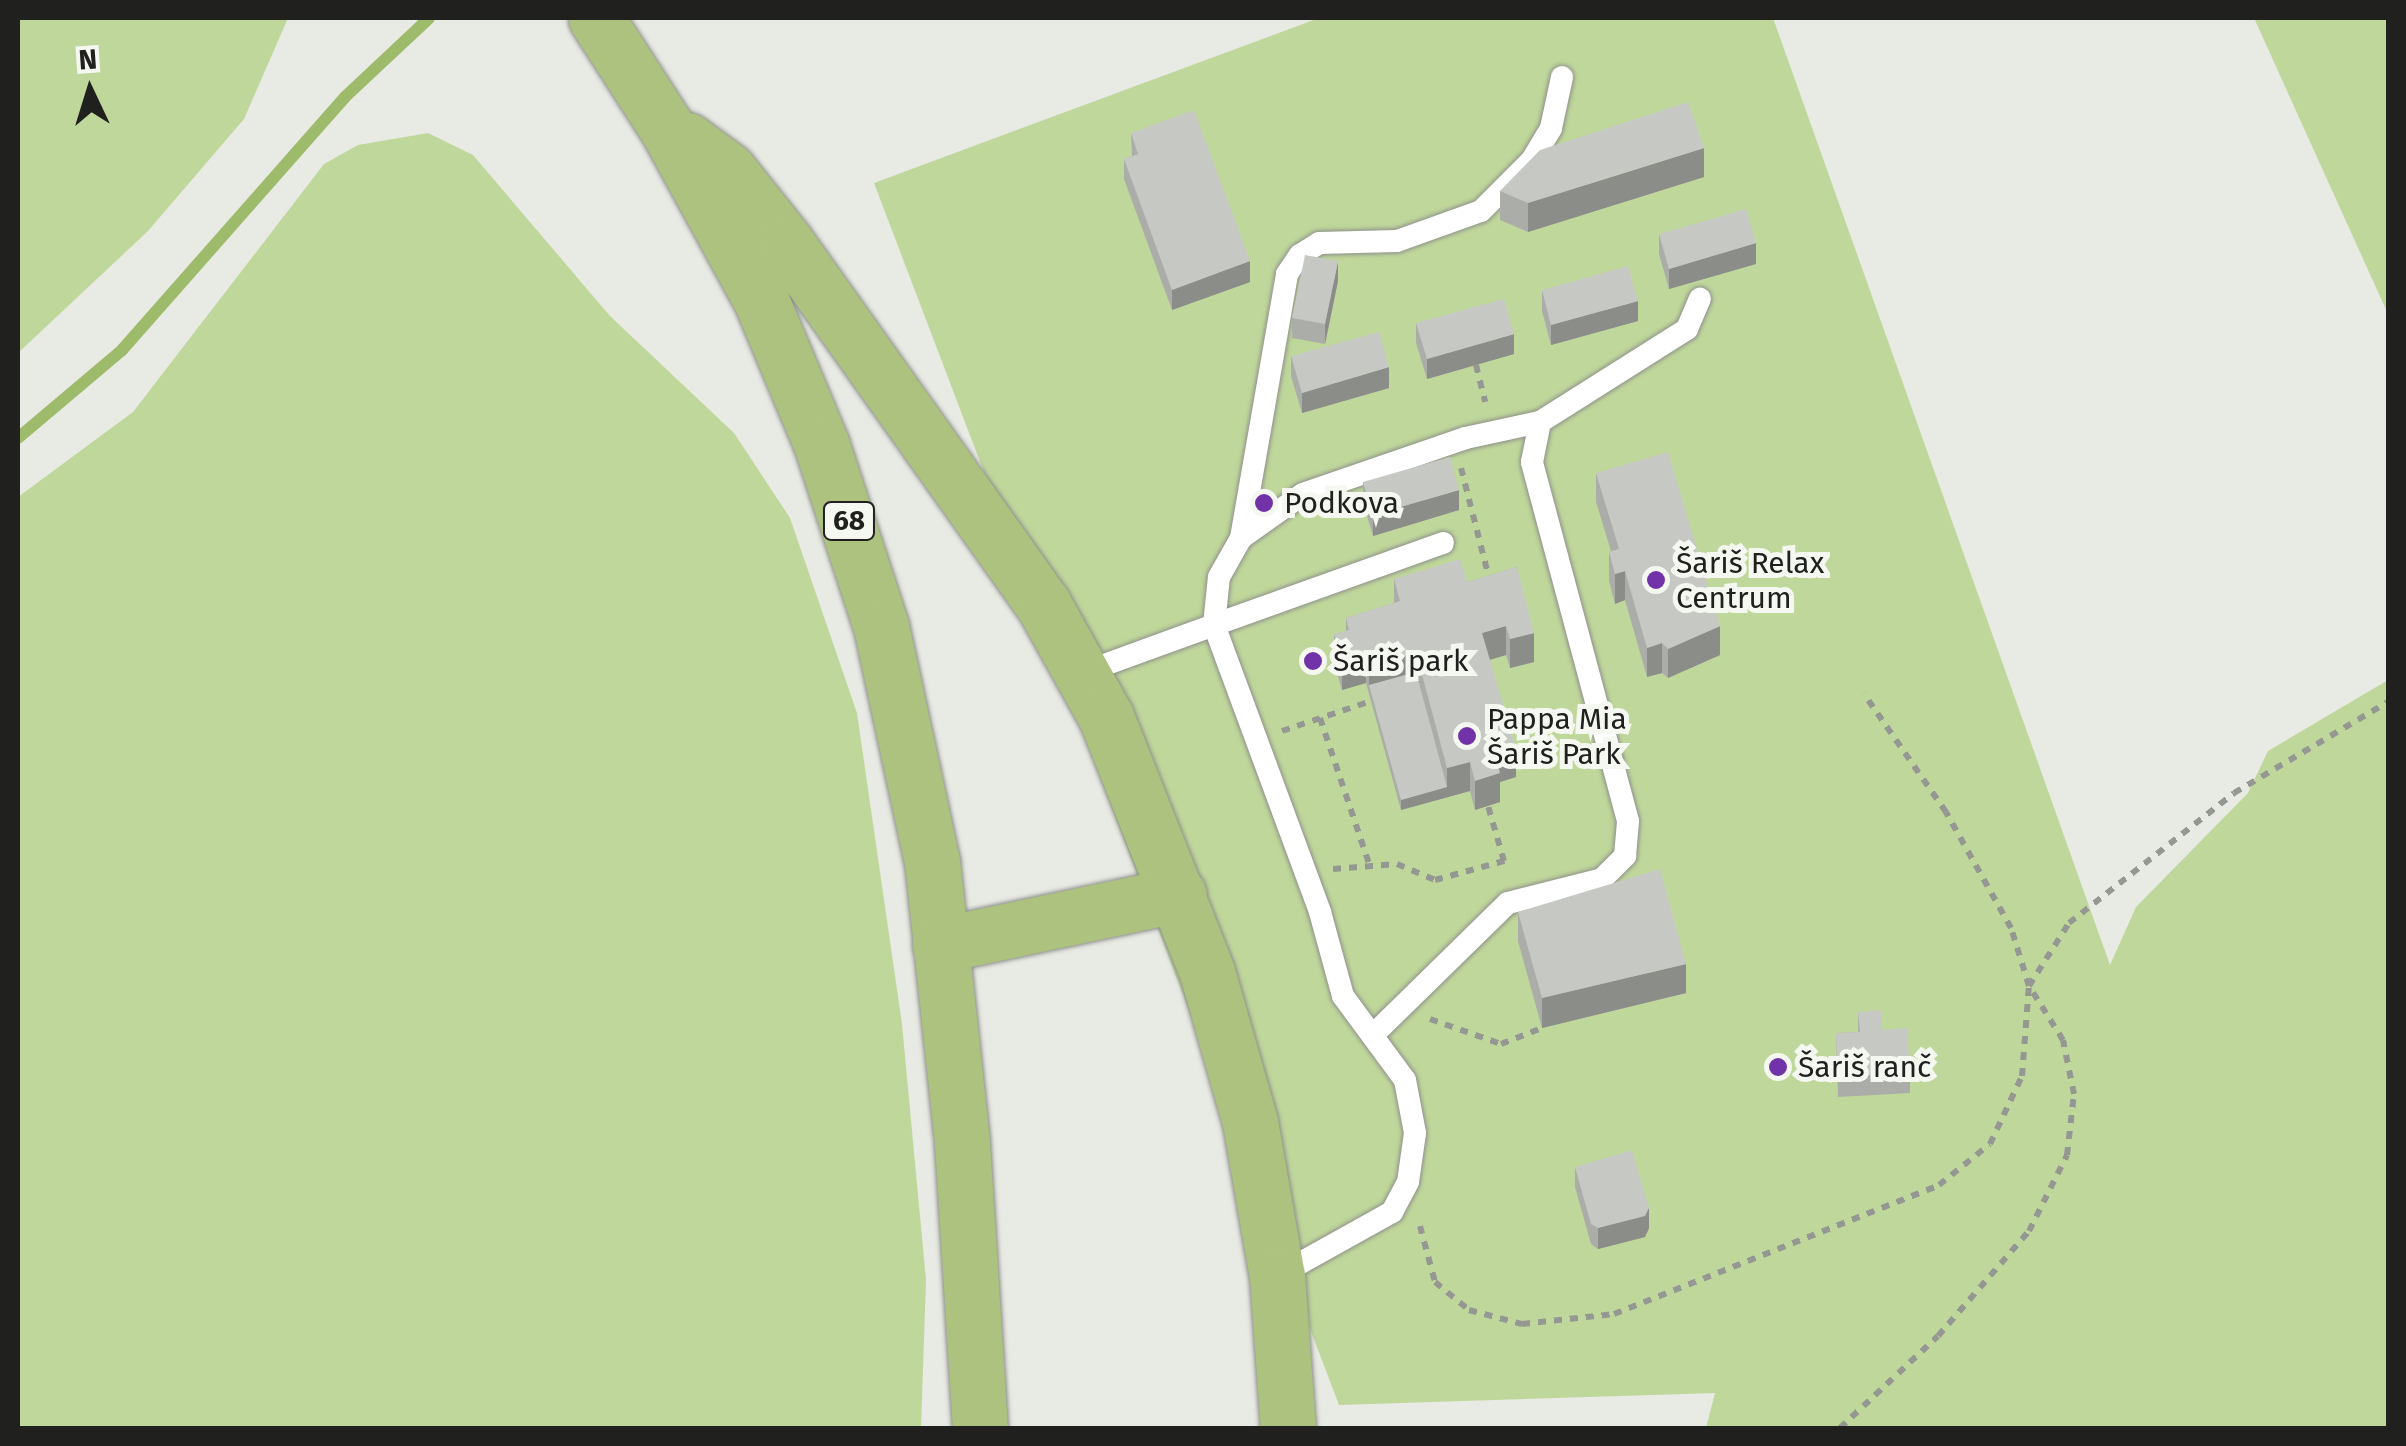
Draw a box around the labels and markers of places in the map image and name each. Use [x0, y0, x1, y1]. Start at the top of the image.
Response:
place label: Podkova [1284, 485, 1399, 521]
marker: Podkova [1253, 492, 1275, 514]
place label: Šariš Relax Centrum [1676, 545, 1824, 616]
marker: Šariš Relax Centrum [1645, 569, 1667, 591]
place label: Šariš park [1333, 643, 1468, 679]
marker: Šariš park [1302, 650, 1324, 672]
place label: Pappa Mia Šariš Park [1487, 701, 1627, 772]
marker: Pappa Mia Šariš Park [1456, 725, 1478, 747]
place label: Šariš ranč [1798, 1049, 1931, 1085]
marker: Šariš ranč [1767, 1056, 1789, 1078]

